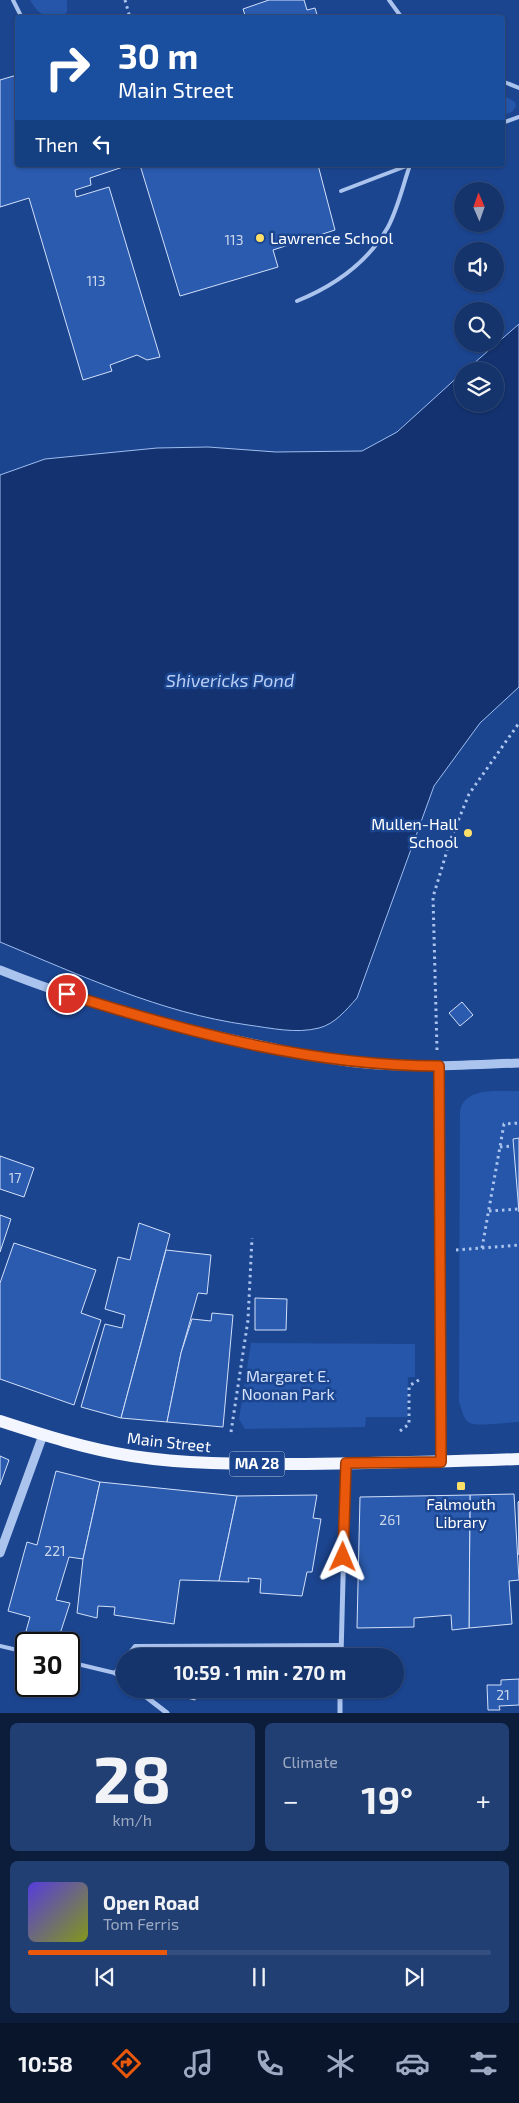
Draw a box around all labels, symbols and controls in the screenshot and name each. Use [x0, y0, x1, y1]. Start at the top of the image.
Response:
text: 30 m [118, 34, 198, 76]
icon: right [35, 35, 100, 100]
text: Main Street [118, 76, 234, 102]
icon: left [88, 130, 116, 158]
text: Then [35, 133, 78, 156]
north arrow [454, 182, 504, 232]
map controls [454, 182, 504, 412]
place label: Lawrence School [270, 228, 393, 247]
house number: 113 [225, 231, 243, 248]
marker: Lawrence School [254, 232, 266, 244]
button: sound [454, 242, 504, 292]
house number: 113 [87, 272, 105, 289]
button: search [454, 302, 504, 352]
button: layers [454, 362, 504, 412]
water label: Shivericks Pond [166, 669, 294, 691]
place label: Mullen-Hall School [371, 814, 458, 851]
marker: Mullen-Hall School [462, 827, 474, 839]
pin [46, 973, 88, 1015]
icon: arrive [53, 980, 81, 1008]
house number: 17 [9, 1169, 21, 1186]
park label: Margaret E. Noonan Park [241, 1366, 335, 1403]
street label: Main Street [126, 1428, 212, 1455]
road number: MA 28 [230, 1452, 284, 1476]
marker: Falmouth Library [455, 1480, 467, 1492]
place label: Falmouth Library [426, 1494, 496, 1531]
house number: 261 [379, 1511, 401, 1528]
position arrow [316, 1530, 368, 1582]
house number: 221 [44, 1542, 66, 1559]
speed limit sign: 30 [15, 1632, 80, 1697]
text: 10:59 · 1 min · 270 m [174, 1661, 346, 1684]
house number: 21 [496, 1686, 510, 1703]
text: 28 [93, 1738, 171, 1816]
text: Climate [283, 1752, 338, 1771]
text: 19° [361, 1776, 413, 1822]
text: − [283, 1783, 299, 1817]
text: + [476, 1783, 491, 1817]
text: km/h [112, 1810, 152, 1829]
text: Open Road [103, 1891, 199, 1914]
text: Tom Ferris [103, 1914, 179, 1933]
icon: previous [91, 1963, 119, 1991]
icon: pause [245, 1963, 273, 1991]
icon: next [400, 1963, 428, 1991]
icon: directions [109, 2046, 144, 2081]
icon: music [181, 2046, 216, 2081]
icon: phone [252, 2046, 287, 2081]
icon: climate [323, 2046, 358, 2081]
icon: car [395, 2046, 430, 2081]
icon: filters [466, 2046, 501, 2081]
text: 10:58 [18, 2050, 73, 2076]

